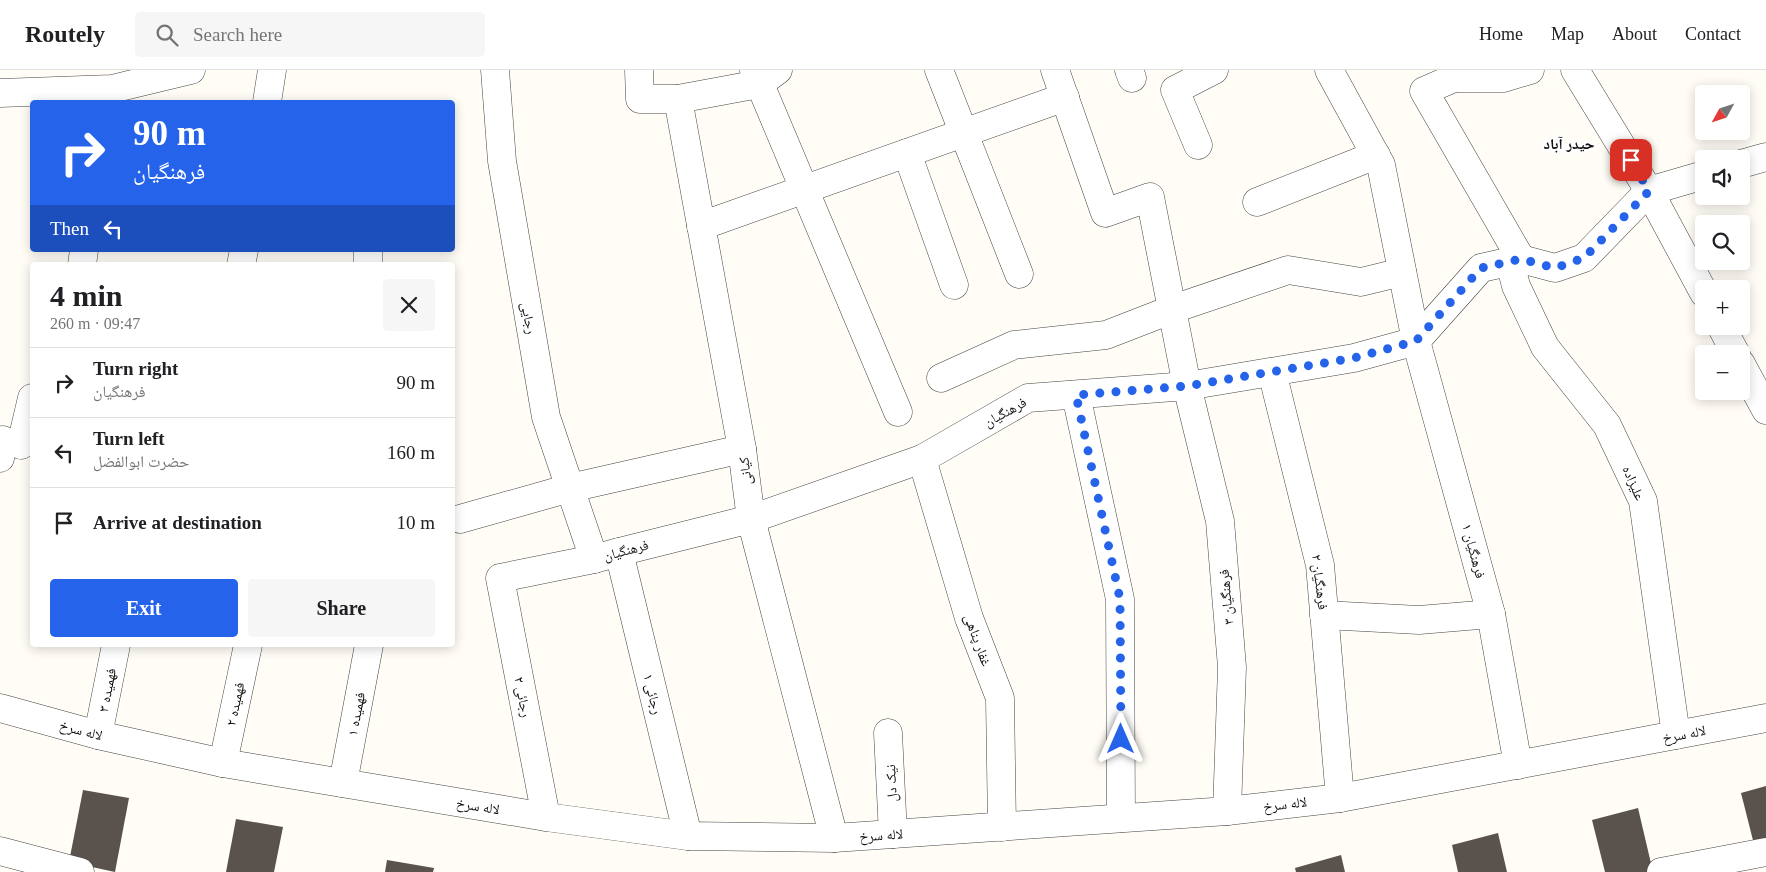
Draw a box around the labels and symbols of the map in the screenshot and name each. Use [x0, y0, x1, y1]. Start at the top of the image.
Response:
north arrow [1695, 85, 1750, 140]
district label: حیدر آباد [1543, 136, 1595, 153]
pin [1610, 139, 1652, 181]
street label: رجایی [517, 301, 539, 335]
street label: فرهنگیان [982, 395, 1030, 431]
street label: کیانی [736, 456, 756, 486]
street label: علیزاده [1619, 464, 1647, 503]
street label: فرهنگیان ۱ [1458, 522, 1488, 580]
street label: فرهنگیان [602, 537, 651, 565]
street label: فرهنگیان ۲ [1308, 553, 1330, 611]
street label: فرهنگیان ۳ [1217, 568, 1237, 625]
street label: غفار پناهی [960, 612, 994, 669]
street label: فهمیده ۳ [96, 667, 119, 713]
street label: رجائی ۱ [639, 672, 665, 716]
street label: رجائی ۲ [510, 675, 534, 719]
street label: فهمیده ۲ [224, 681, 248, 727]
street label: فهمیده ۱ [345, 691, 368, 737]
position arrow [1094, 712, 1146, 764]
street label: لاله سرخ [57, 718, 104, 745]
street label: لاله سرخ [1661, 723, 1707, 748]
street label: نیک دل [883, 764, 901, 802]
street label: لاله سرخ [1262, 794, 1308, 817]
street label: لاله سرخ [455, 796, 501, 819]
street label: لاله سرخ [859, 826, 904, 847]

